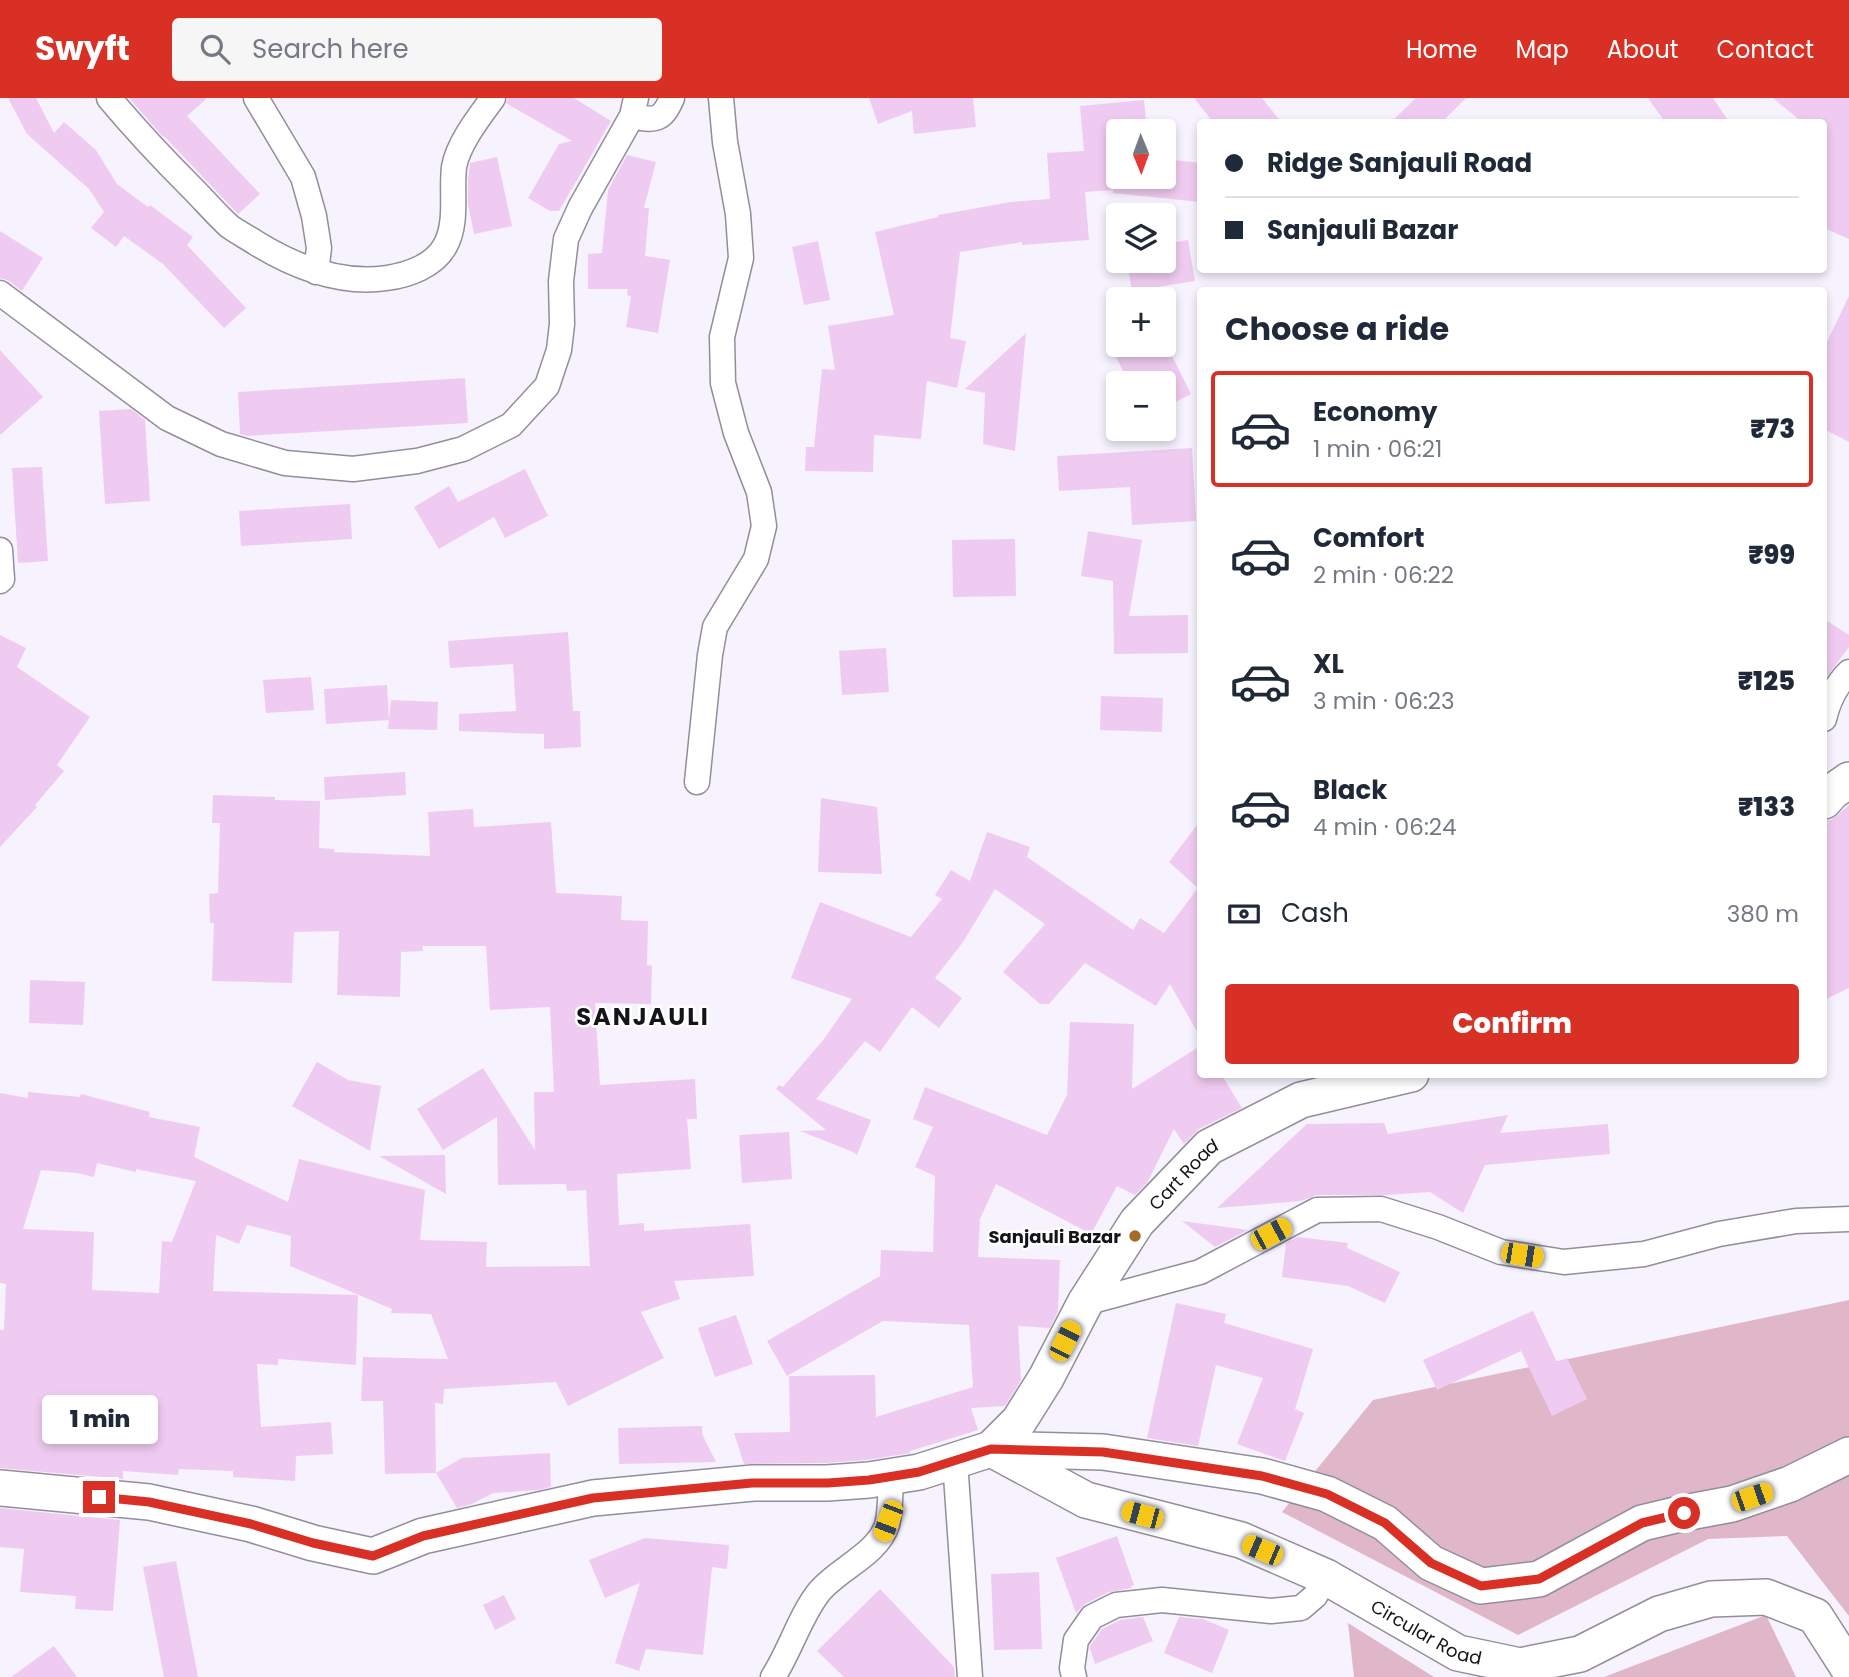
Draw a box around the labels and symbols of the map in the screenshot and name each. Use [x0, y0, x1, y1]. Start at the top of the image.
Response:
north arrow [1106, 119, 1176, 189]
district label: SANJAULI [576, 1000, 710, 1033]
street label: Cart Road [1143, 1132, 1222, 1215]
car [1248, 1215, 1295, 1253]
place label: Sanjauli Bazar [989, 1224, 1121, 1249]
marker: Sanjauli Bazar [1127, 1228, 1143, 1244]
car [1500, 1241, 1545, 1269]
car [1047, 1318, 1084, 1364]
callout: 1 min [41, 1396, 157, 1444]
car [1729, 1480, 1776, 1514]
route end [83, 1481, 115, 1513]
route start [1668, 1497, 1700, 1529]
car [871, 1498, 906, 1544]
car [1119, 1499, 1166, 1531]
car [1239, 1532, 1286, 1568]
street label: Circular Road [1366, 1593, 1484, 1670]

